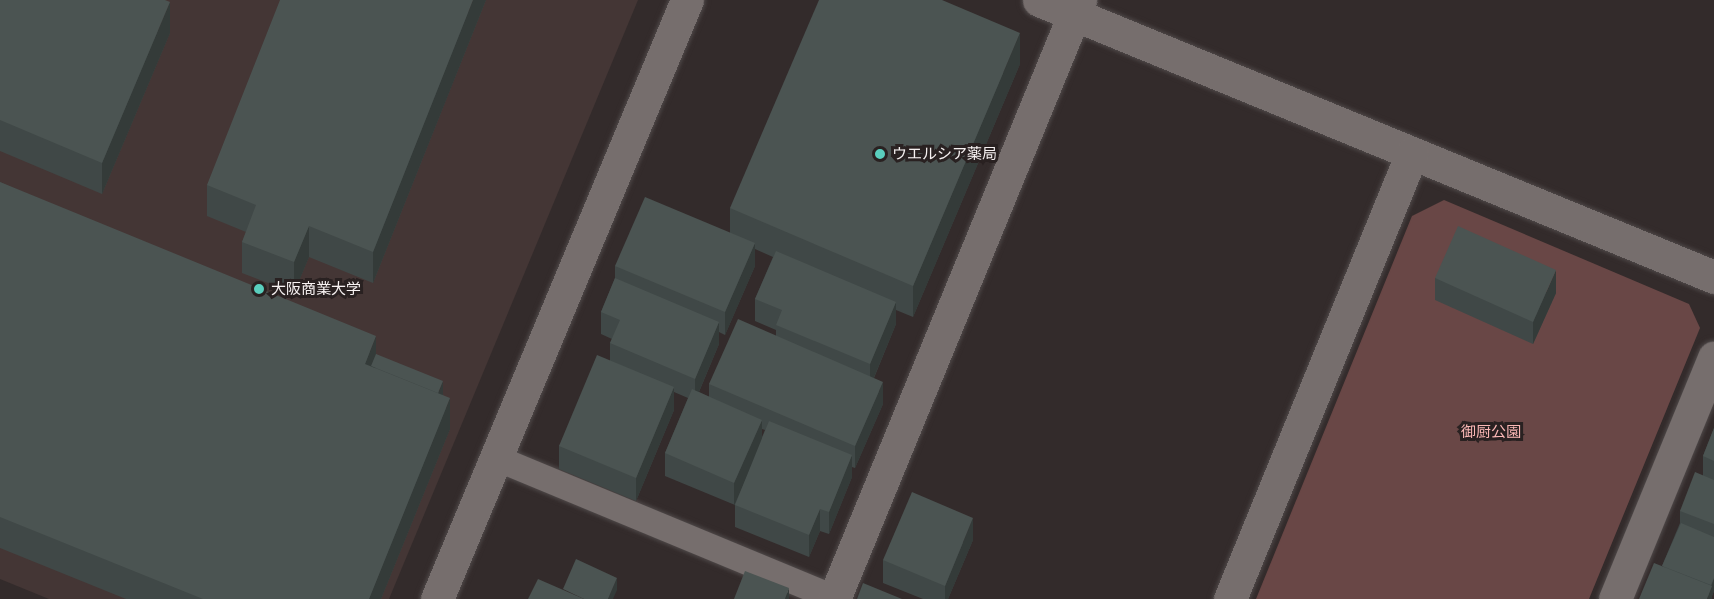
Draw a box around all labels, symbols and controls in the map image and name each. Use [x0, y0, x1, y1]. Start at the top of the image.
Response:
place label: ウエルシア薬局 [892, 145, 997, 163]
marker: ウエルシア薬局 [873, 147, 887, 161]
place label: 大阪商業大学 [271, 280, 361, 298]
marker: 大阪商業大学 [252, 282, 266, 296]
park label: 御厨公園 [1461, 423, 1521, 441]

